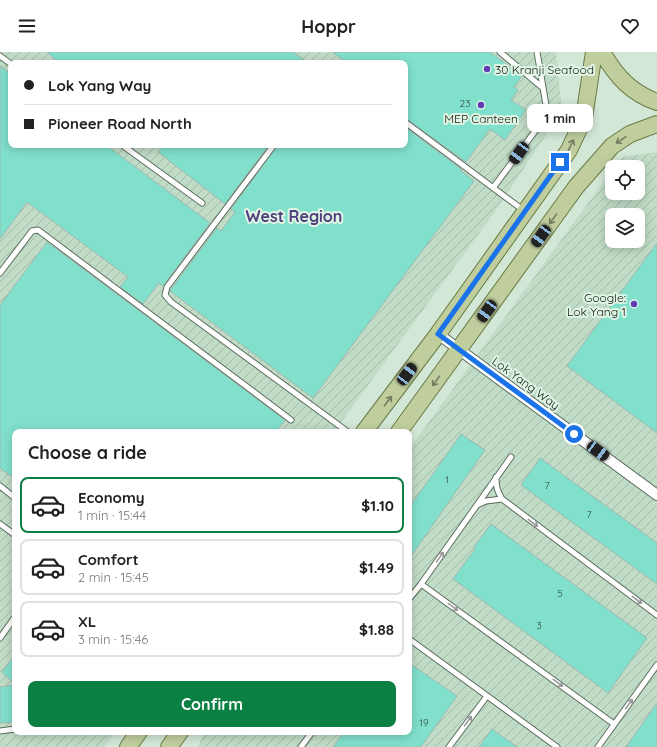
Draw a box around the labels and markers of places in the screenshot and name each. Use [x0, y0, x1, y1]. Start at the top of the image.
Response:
place label: 30 Kranji Seafood [495, 62, 594, 77]
marker: 30 Kranji Seafood [482, 64, 492, 74]
marker: MEP Canteen [476, 100, 486, 110]
place label: MEP Canteen [444, 111, 518, 126]
place label: Google: Lok Yang 1 [567, 290, 626, 319]
marker: Google: Lok Yang 1 [629, 299, 639, 309]

